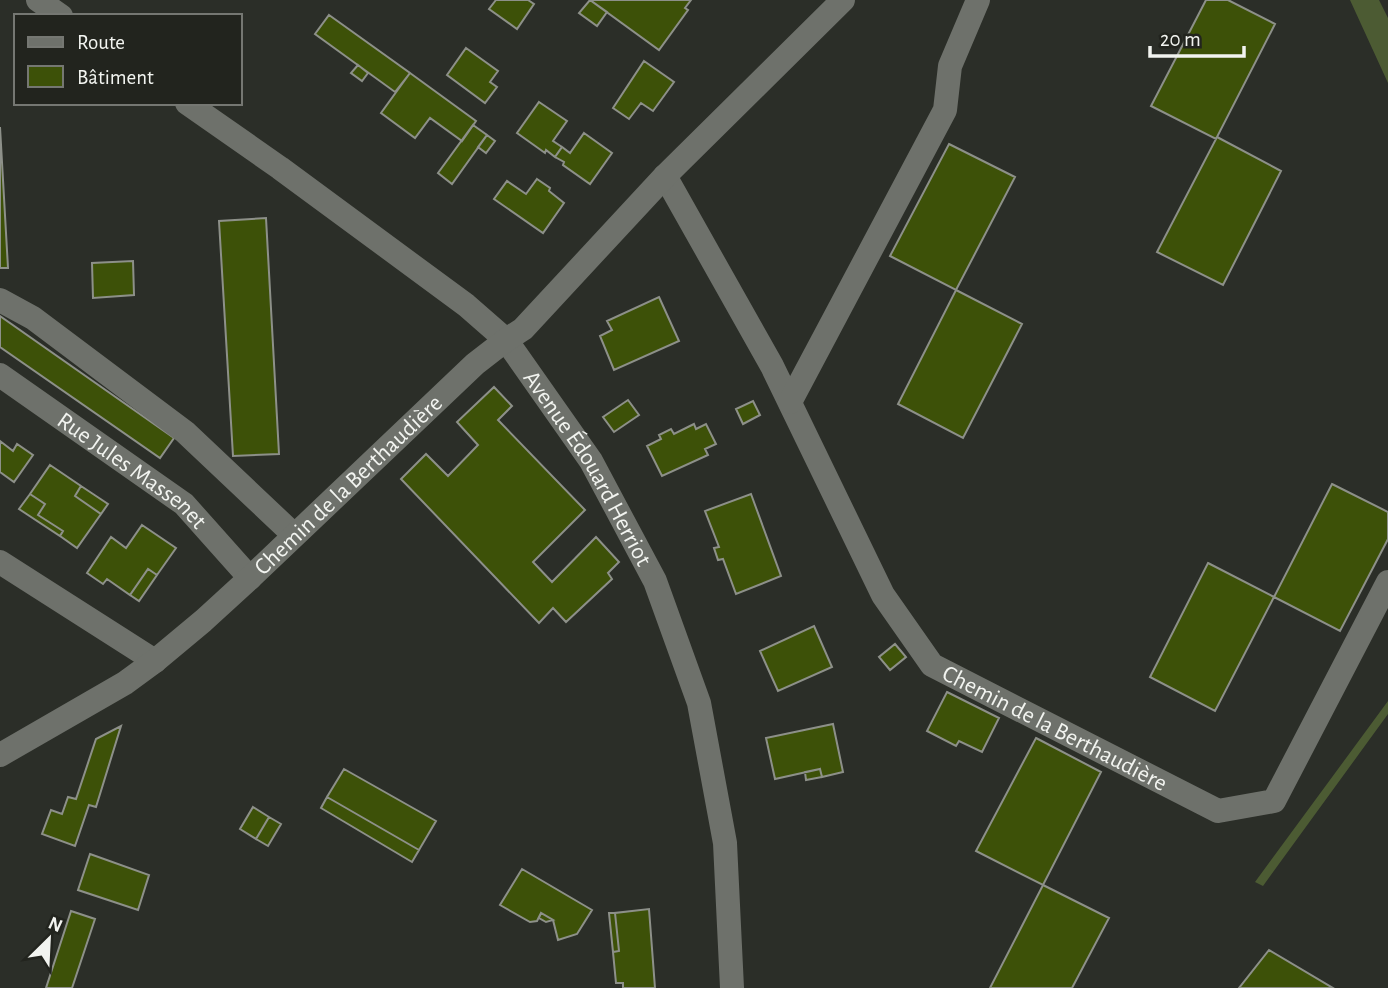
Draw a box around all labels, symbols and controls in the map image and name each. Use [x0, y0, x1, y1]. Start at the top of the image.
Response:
legend [14, 14, 242, 105]
scale bar [1150, 14, 1244, 58]
text: 20 m [1160, 29, 1201, 50]
text: Route [77, 32, 125, 53]
text: Bâtiment [77, 67, 154, 88]
street label: Avenue Édouard Herriot [519, 367, 656, 570]
street label: Chemin de la Berthaudière [250, 391, 447, 580]
street label: Rue Jules Massenet [53, 408, 211, 534]
street label: Chemin de la Berthaudière [938, 661, 1171, 796]
north arrow [14, 904, 84, 974]
text: N [45, 913, 65, 936]

